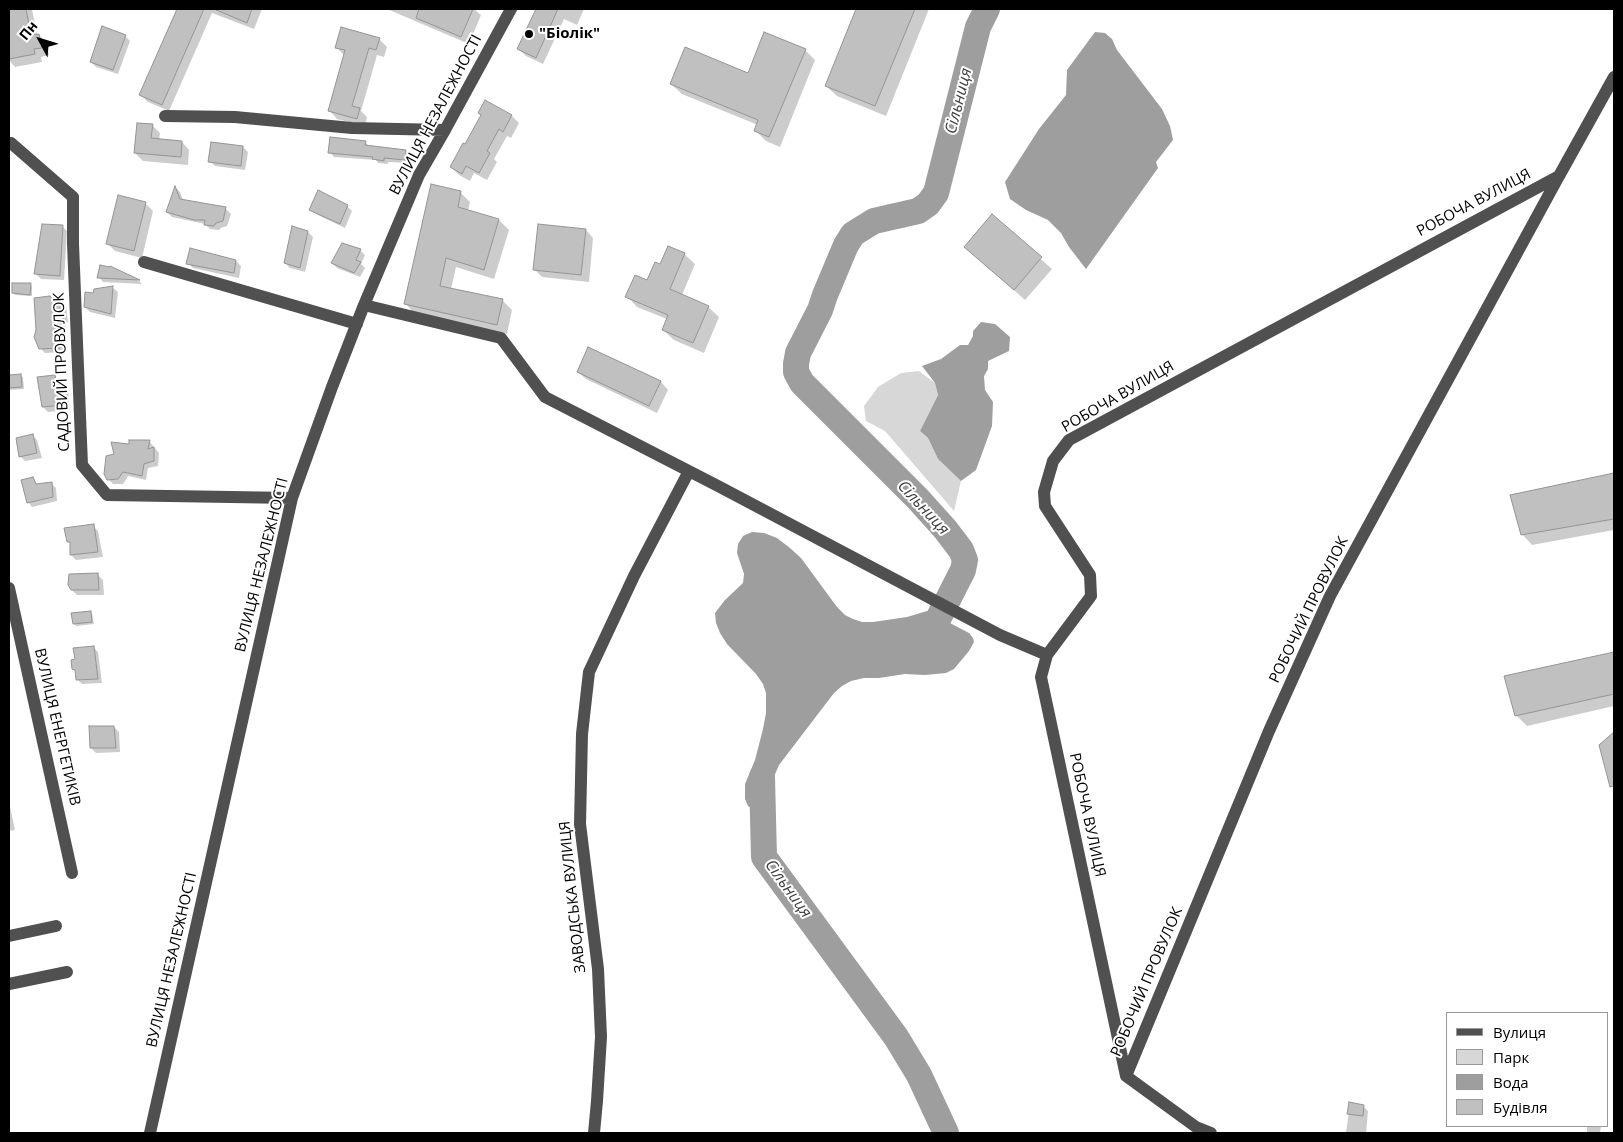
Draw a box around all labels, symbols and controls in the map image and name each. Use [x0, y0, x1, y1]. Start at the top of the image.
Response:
north arrow [15, 15, 65, 65]
text: Пн [14, 17, 42, 44]
place label: "Біолік" [539, 25, 600, 43]
marker: "Біолік" [523, 28, 535, 40]
street label: ВУЛИЦЯ НЕЗАЛЕЖНОСТІ [386, 32, 486, 198]
water label: Сільниця [942, 66, 976, 136]
street label: РОБОЧА ВУЛИЦЯ [1414, 165, 1534, 241]
street label: САДОВИЙ ПРОВУЛОК [50, 292, 74, 452]
street label: РОБОЧА ВУЛИЦЯ [1059, 358, 1177, 436]
street label: ВУЛИЦЯ НЕЗАЛЕЖНОСТІ [232, 476, 292, 654]
water label: Сільниця [893, 477, 953, 539]
street label: РОБОЧИЙ ПРОВУЛОК [1266, 534, 1352, 686]
street label: ВУЛИЦЯ ЕНЕРГЕТИКІВ [30, 647, 84, 807]
street label: РОБОЧА ВУЛИЦЯ [1065, 751, 1109, 879]
street label: ЗАВОДСЬКА ВУЛИЦЯ [556, 820, 590, 974]
water label: Сільниця [761, 856, 815, 922]
street label: ВУЛИЦЯ НЕЗАЛЕЖНОСТІ [143, 871, 201, 1049]
street label: РОБОЧИЙ ПРОВУЛОК [1107, 905, 1187, 1059]
legend [1446, 1012, 1608, 1127]
text: Вулиця [1493, 1022, 1546, 1042]
text: Парк [1493, 1047, 1529, 1067]
text: Вода [1493, 1072, 1529, 1092]
text: Будівля [1493, 1097, 1548, 1117]

